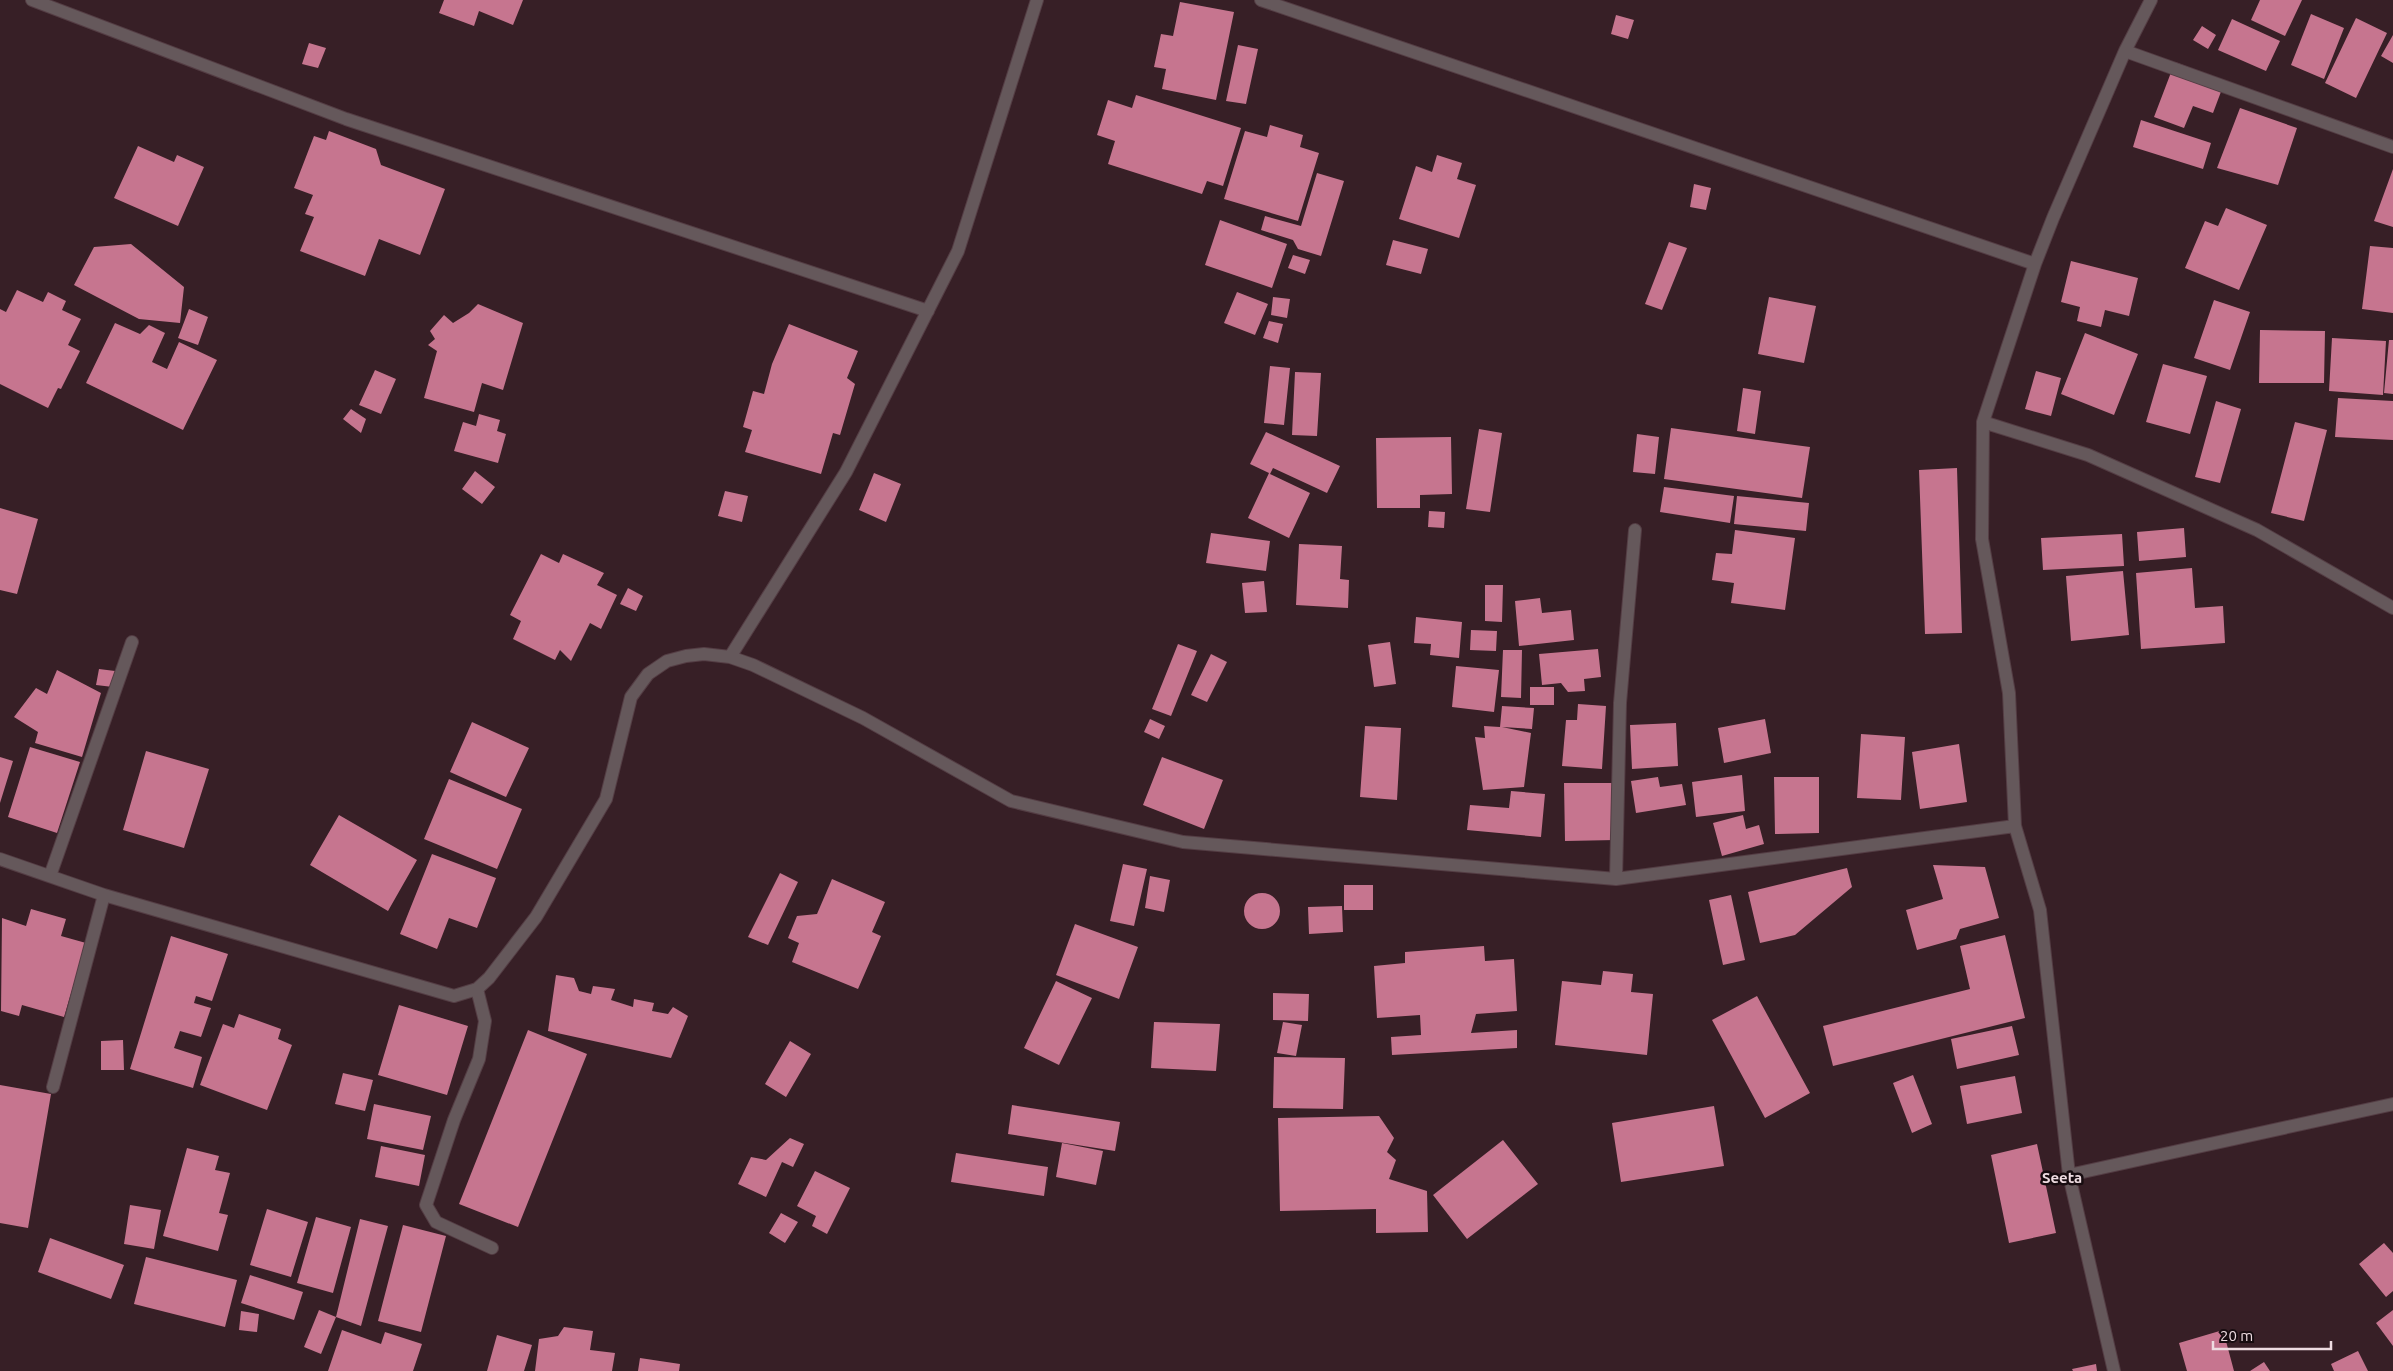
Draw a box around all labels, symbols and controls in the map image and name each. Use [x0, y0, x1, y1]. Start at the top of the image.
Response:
district label: Seeta [2042, 1169, 2082, 1186]
scale bar [2213, 1318, 2330, 1350]
text: 20 m [2220, 1327, 2253, 1344]

